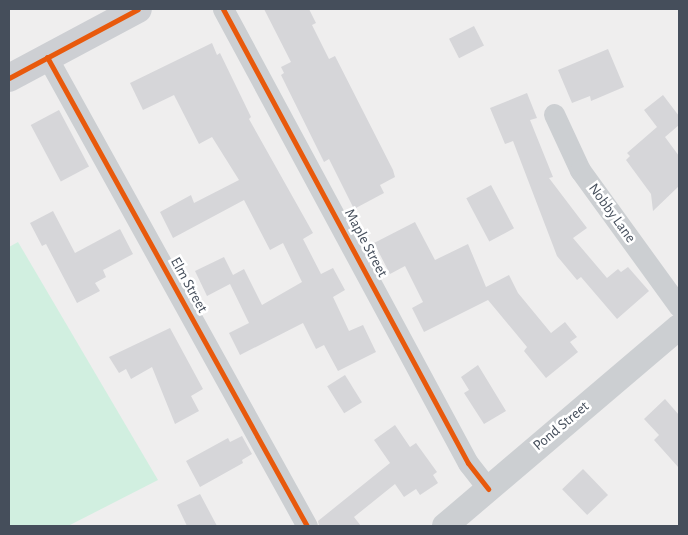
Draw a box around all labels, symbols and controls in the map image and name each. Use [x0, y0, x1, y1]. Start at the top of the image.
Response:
street label: Nobby Lane [584, 180, 640, 246]
street label: Maple Street [341, 206, 391, 280]
street label: Elm Street [166, 254, 212, 316]
street label: Pond Street [529, 397, 593, 455]

